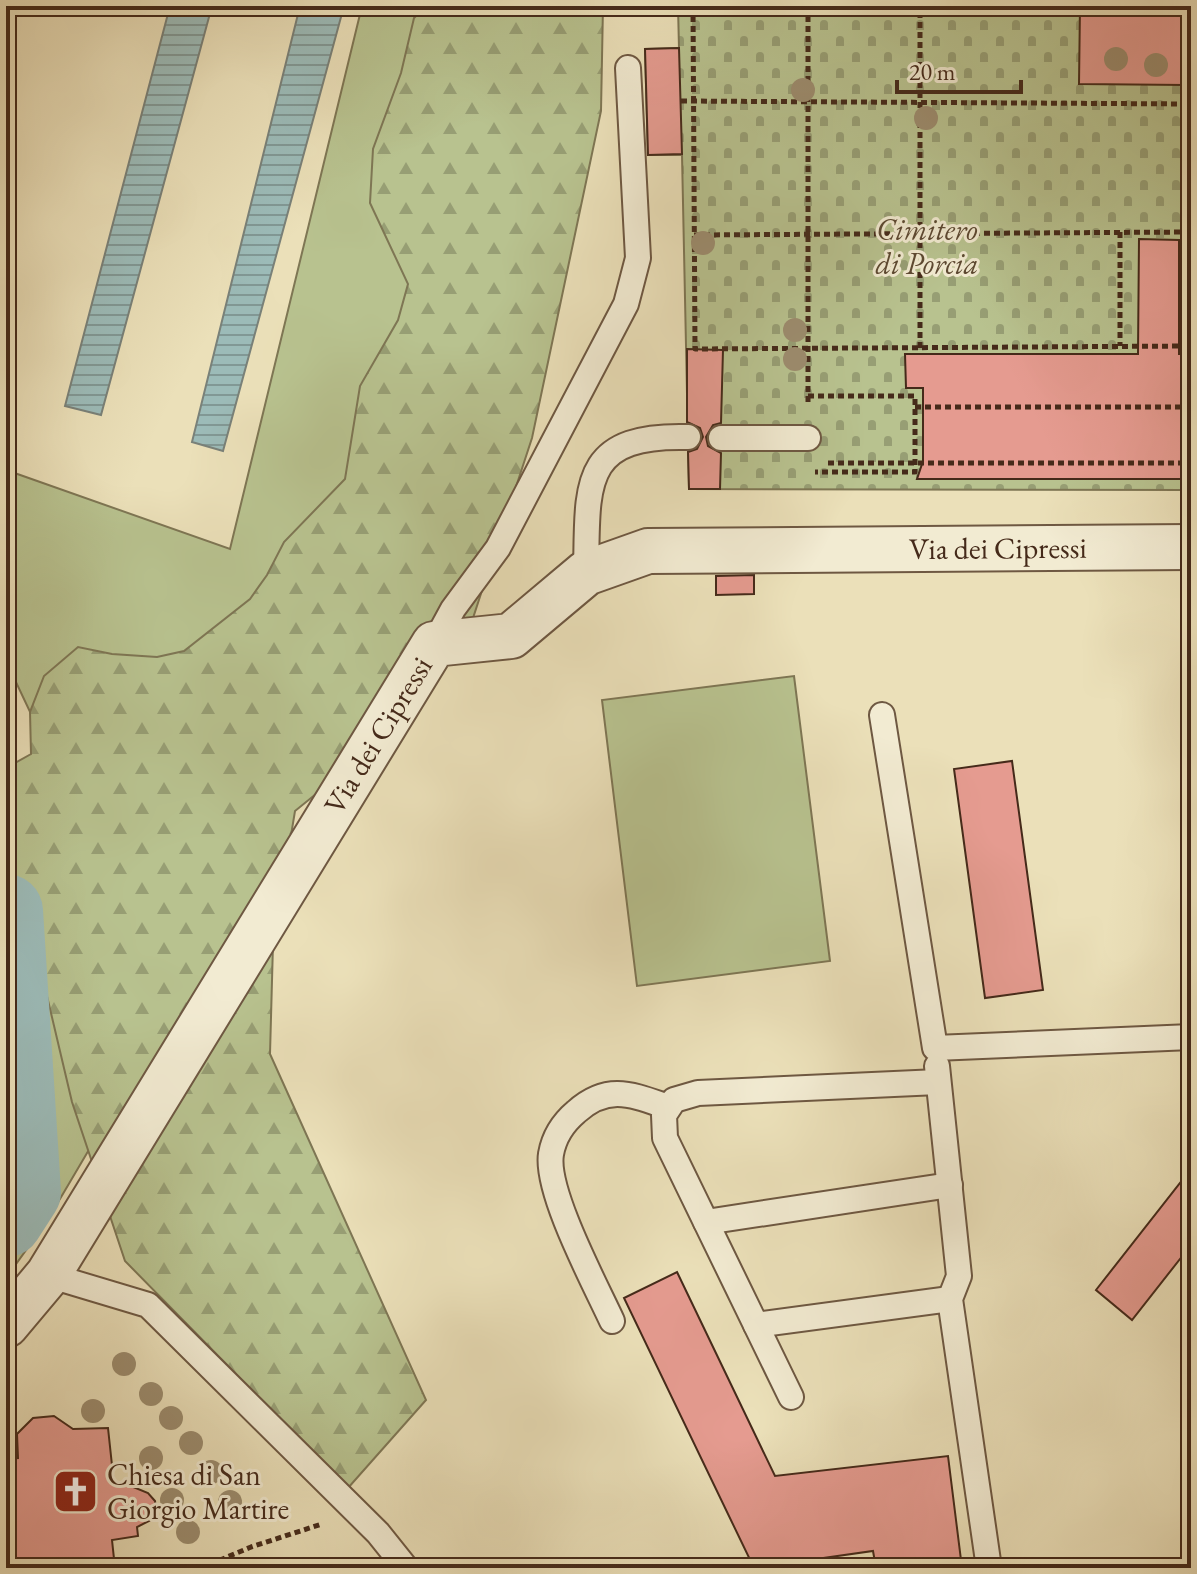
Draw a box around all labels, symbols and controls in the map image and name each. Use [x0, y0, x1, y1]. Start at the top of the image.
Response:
scale bar [897, 44, 1021, 94]
text: 20 m [909, 56, 956, 87]
park label: Cimitero di Porcia [876, 210, 979, 283]
street label: Via dei Cipressi [909, 528, 1087, 568]
street label: Via dei Cipressi [315, 649, 441, 821]
place label: Chiesa di San Giorgio Martire [107, 1455, 289, 1528]
church icon: Chiesa di San Giorgio Martire [52, 1468, 100, 1516]

